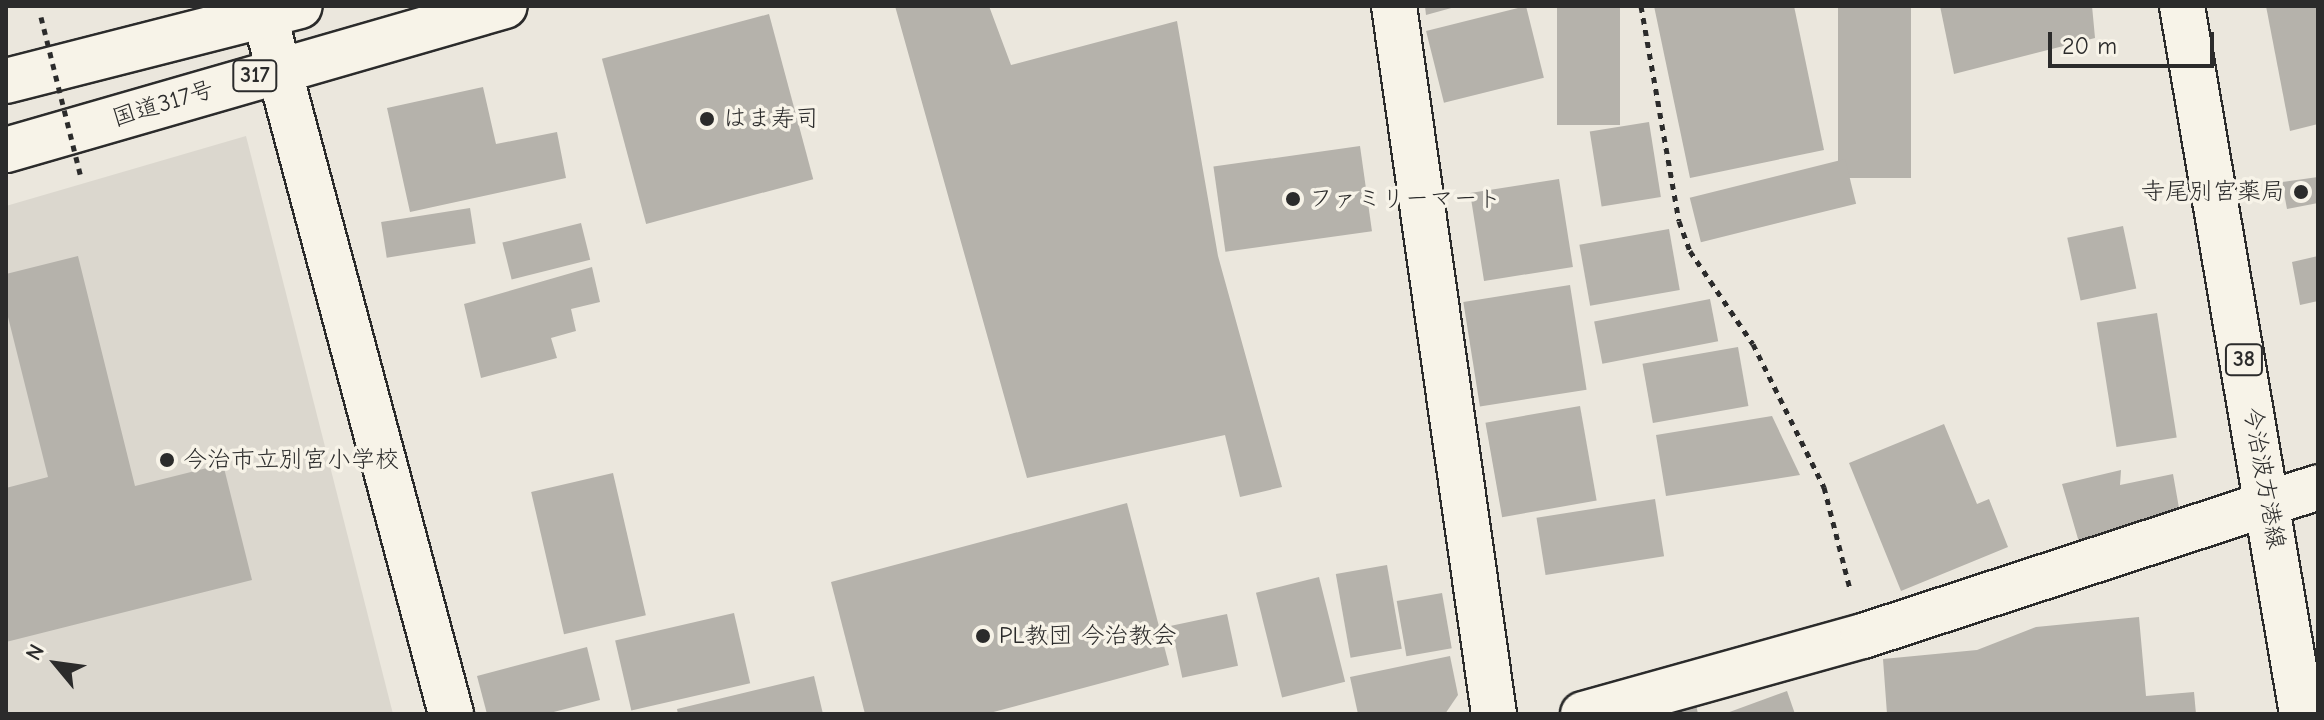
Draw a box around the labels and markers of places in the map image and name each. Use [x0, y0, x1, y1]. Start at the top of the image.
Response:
place label: はま寿司 [723, 105, 819, 133]
marker: はま寿司 [698, 110, 716, 128]
place label: 寺尾別宮薬局 [2141, 178, 2285, 206]
marker: 寺尾別宮薬局 [2292, 183, 2310, 201]
place label: ファミリーマート [1309, 185, 1501, 213]
marker: ファミリーマート [1284, 190, 1302, 208]
place label: 今治市立別宮小学校 [183, 446, 399, 474]
marker: 今治市立別宮小学校 [158, 451, 176, 469]
place label: PL教団 今治教会 [999, 622, 1176, 650]
marker: PL教団 今治教会 [974, 627, 992, 645]

